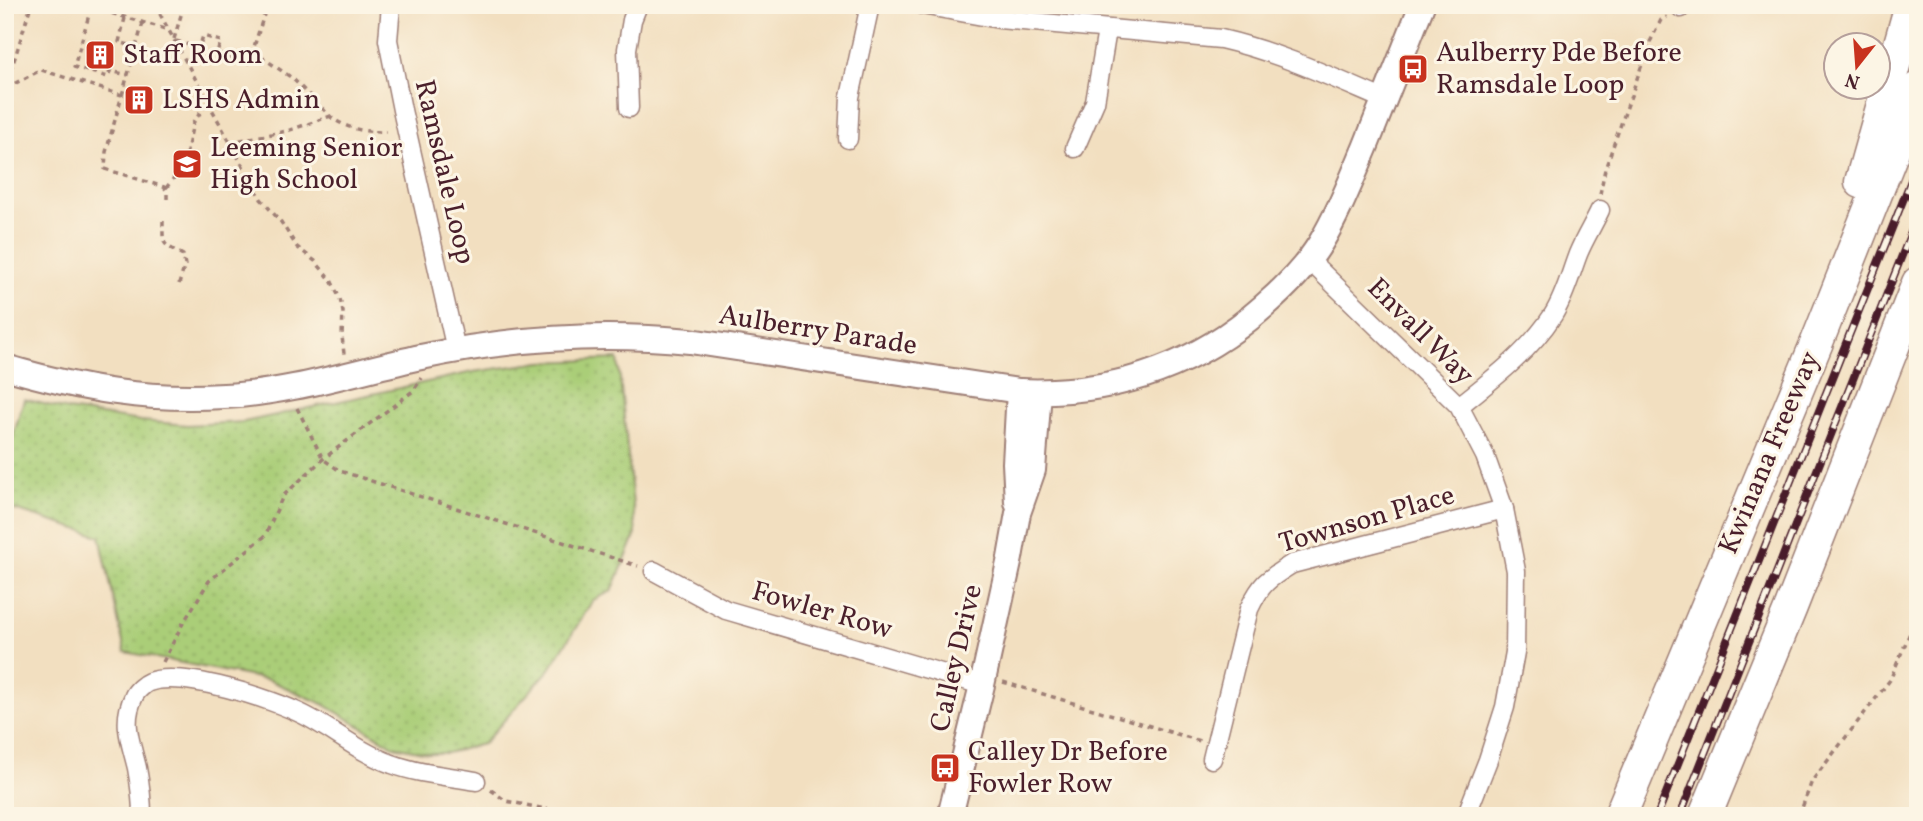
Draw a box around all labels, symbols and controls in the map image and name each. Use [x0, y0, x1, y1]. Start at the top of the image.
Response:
north arrow [1822, 32, 1892, 102]
place label: Aulberry Pde Before Ramsdale Loop [1436, 34, 1682, 105]
place label: Staff Room [123, 36, 262, 75]
building icon: Staff Room [83, 38, 117, 72]
bus stop icon: Aulberry Pde Before Ramsdale Loop [1396, 52, 1430, 86]
text: N [1842, 66, 1863, 95]
street label: Ramsdale Loop [404, 76, 484, 268]
place label: LSHS Admin [162, 81, 320, 120]
building icon: LSHS Admin [122, 83, 156, 117]
place label: Leeming Senior High School [210, 129, 403, 200]
school or university icon: Leeming Senior High School [170, 147, 204, 181]
street label: Envall Way [1358, 270, 1482, 394]
street label: Aulberry Parade [716, 296, 920, 366]
street label: Kwinana Freeway [1710, 346, 1830, 560]
street label: Townson Place [1275, 476, 1459, 564]
street label: Fowler Row [747, 572, 897, 650]
street label: Calley Drive [921, 580, 993, 736]
place label: Calley Dr Before Fowler Row [968, 733, 1168, 804]
bus stop icon: Calley Dr Before Fowler Row [928, 751, 962, 785]

